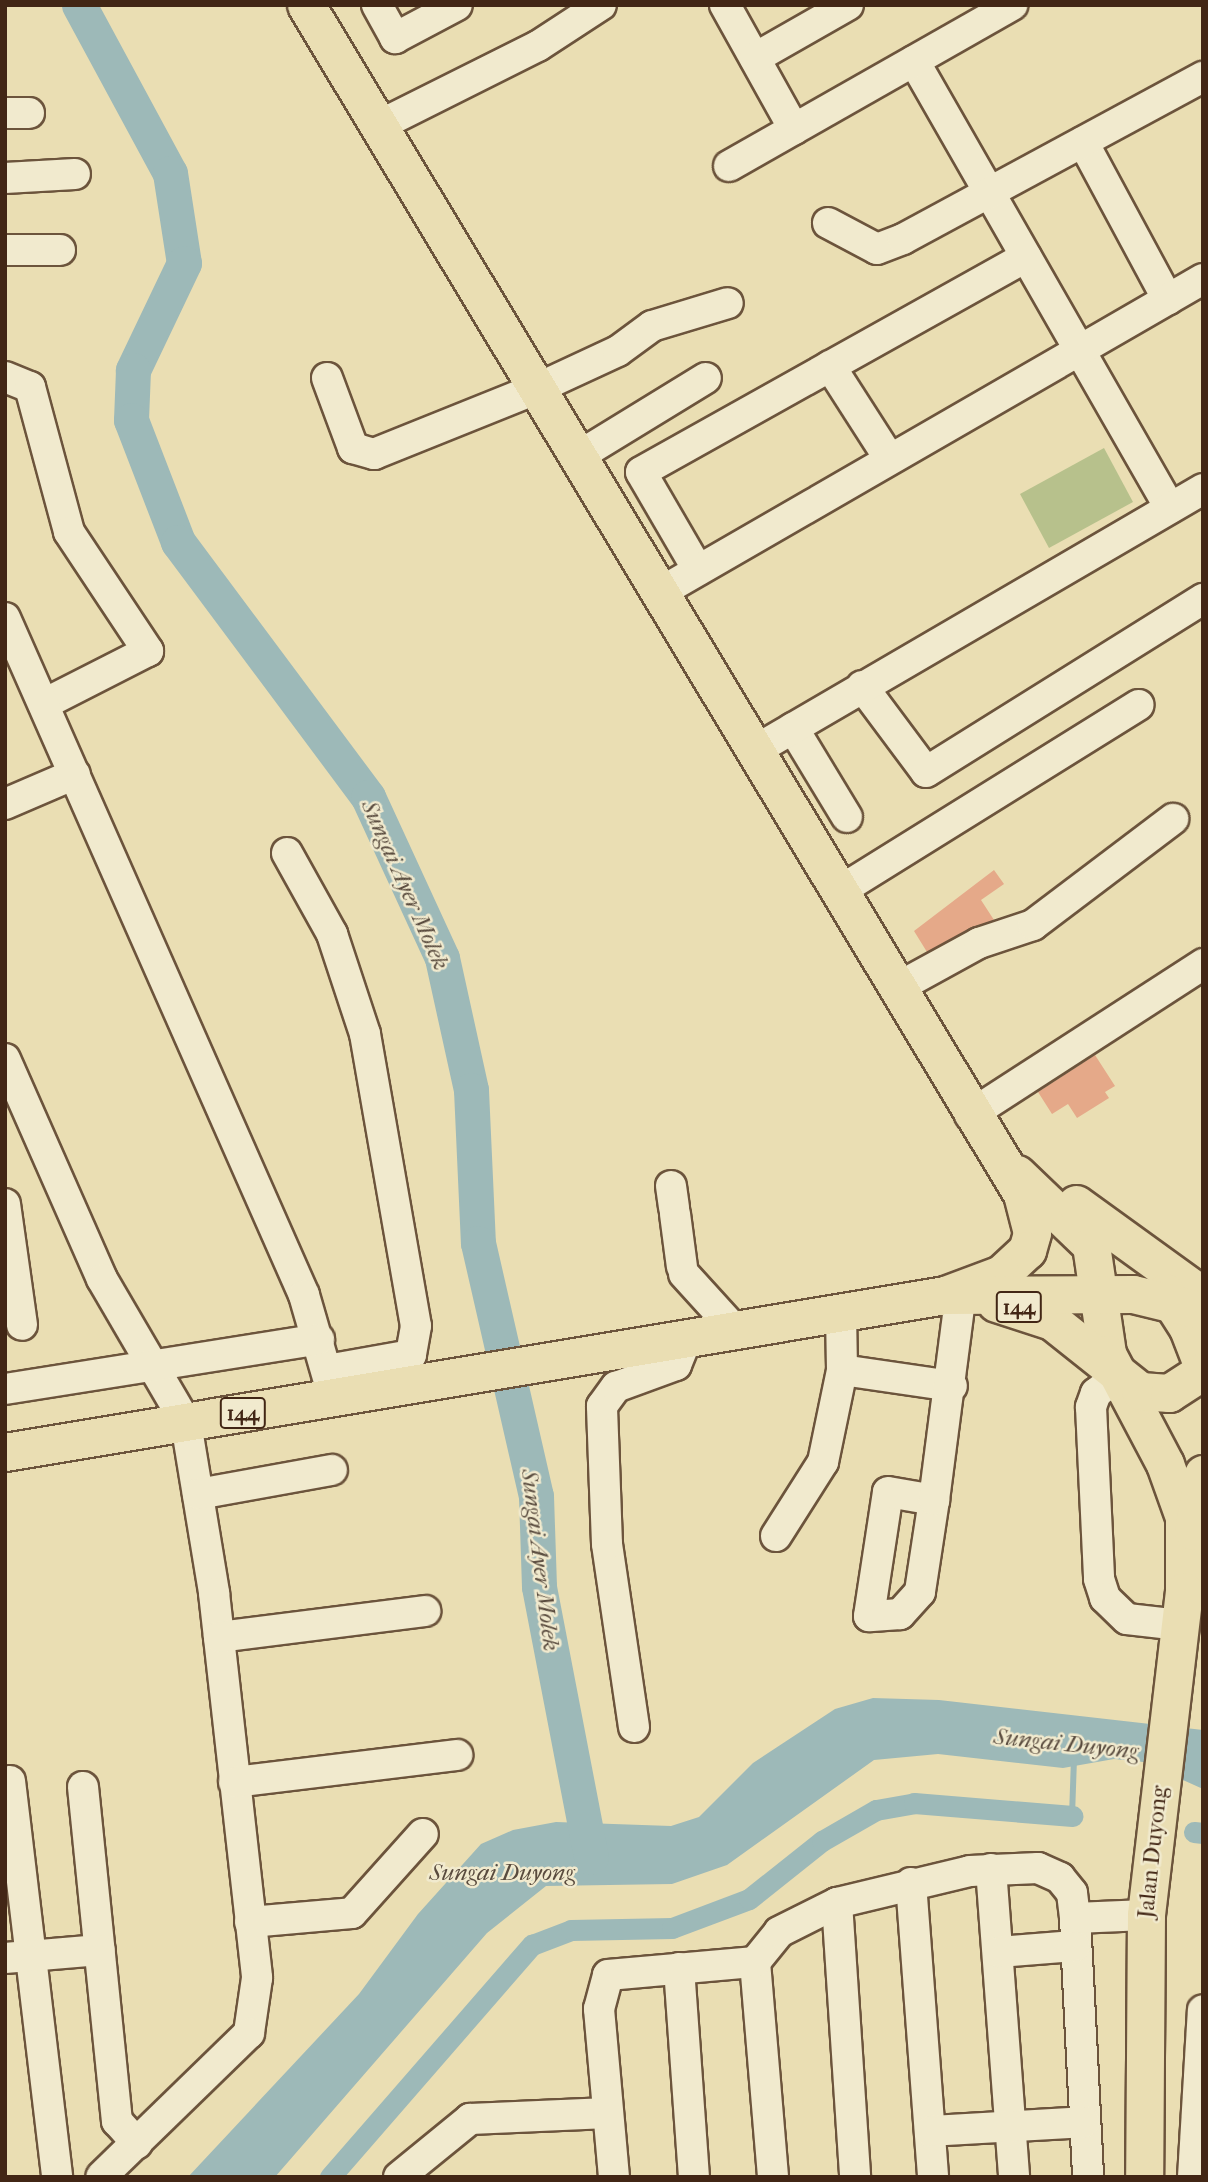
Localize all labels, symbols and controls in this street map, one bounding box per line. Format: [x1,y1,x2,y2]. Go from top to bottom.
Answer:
water label: Sungai Ayer Molek [355,795,455,975]
road number: 144 [995,1290,1044,1324]
road number: 144 [218,1396,268,1430]
water label: Sungai Ayer Molek [515,1467,565,1653]
water label: Sungai Duyong [992,1722,1140,1766]
street label: Jalan Duyong [1132,1784,1174,1920]
water label: Sungai Duyong [429,1859,575,1887]

